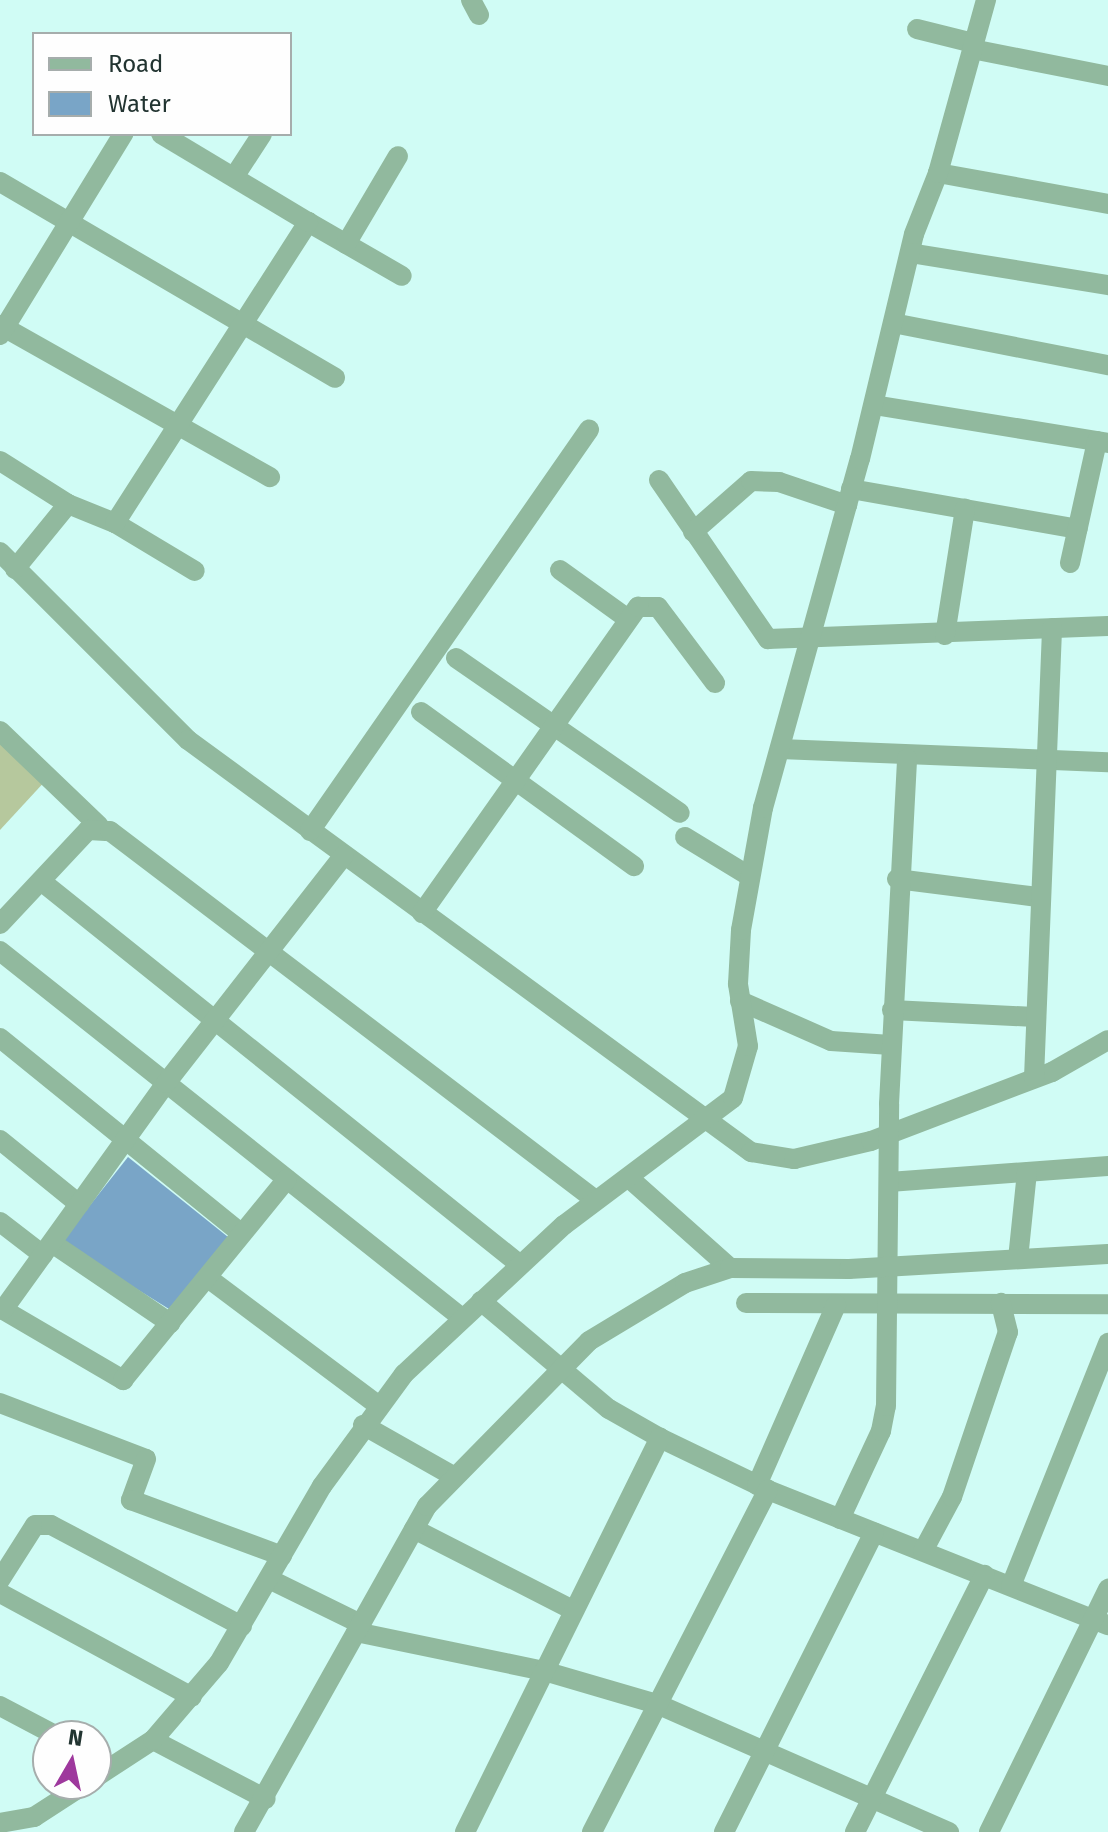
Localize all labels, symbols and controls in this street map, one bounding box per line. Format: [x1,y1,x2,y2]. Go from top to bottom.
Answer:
legend [32,32,292,136]
text: Road [108,50,163,78]
text: Water [108,90,171,118]
north arrow [32,1720,112,1800]
text: N [66,1723,85,1752]

